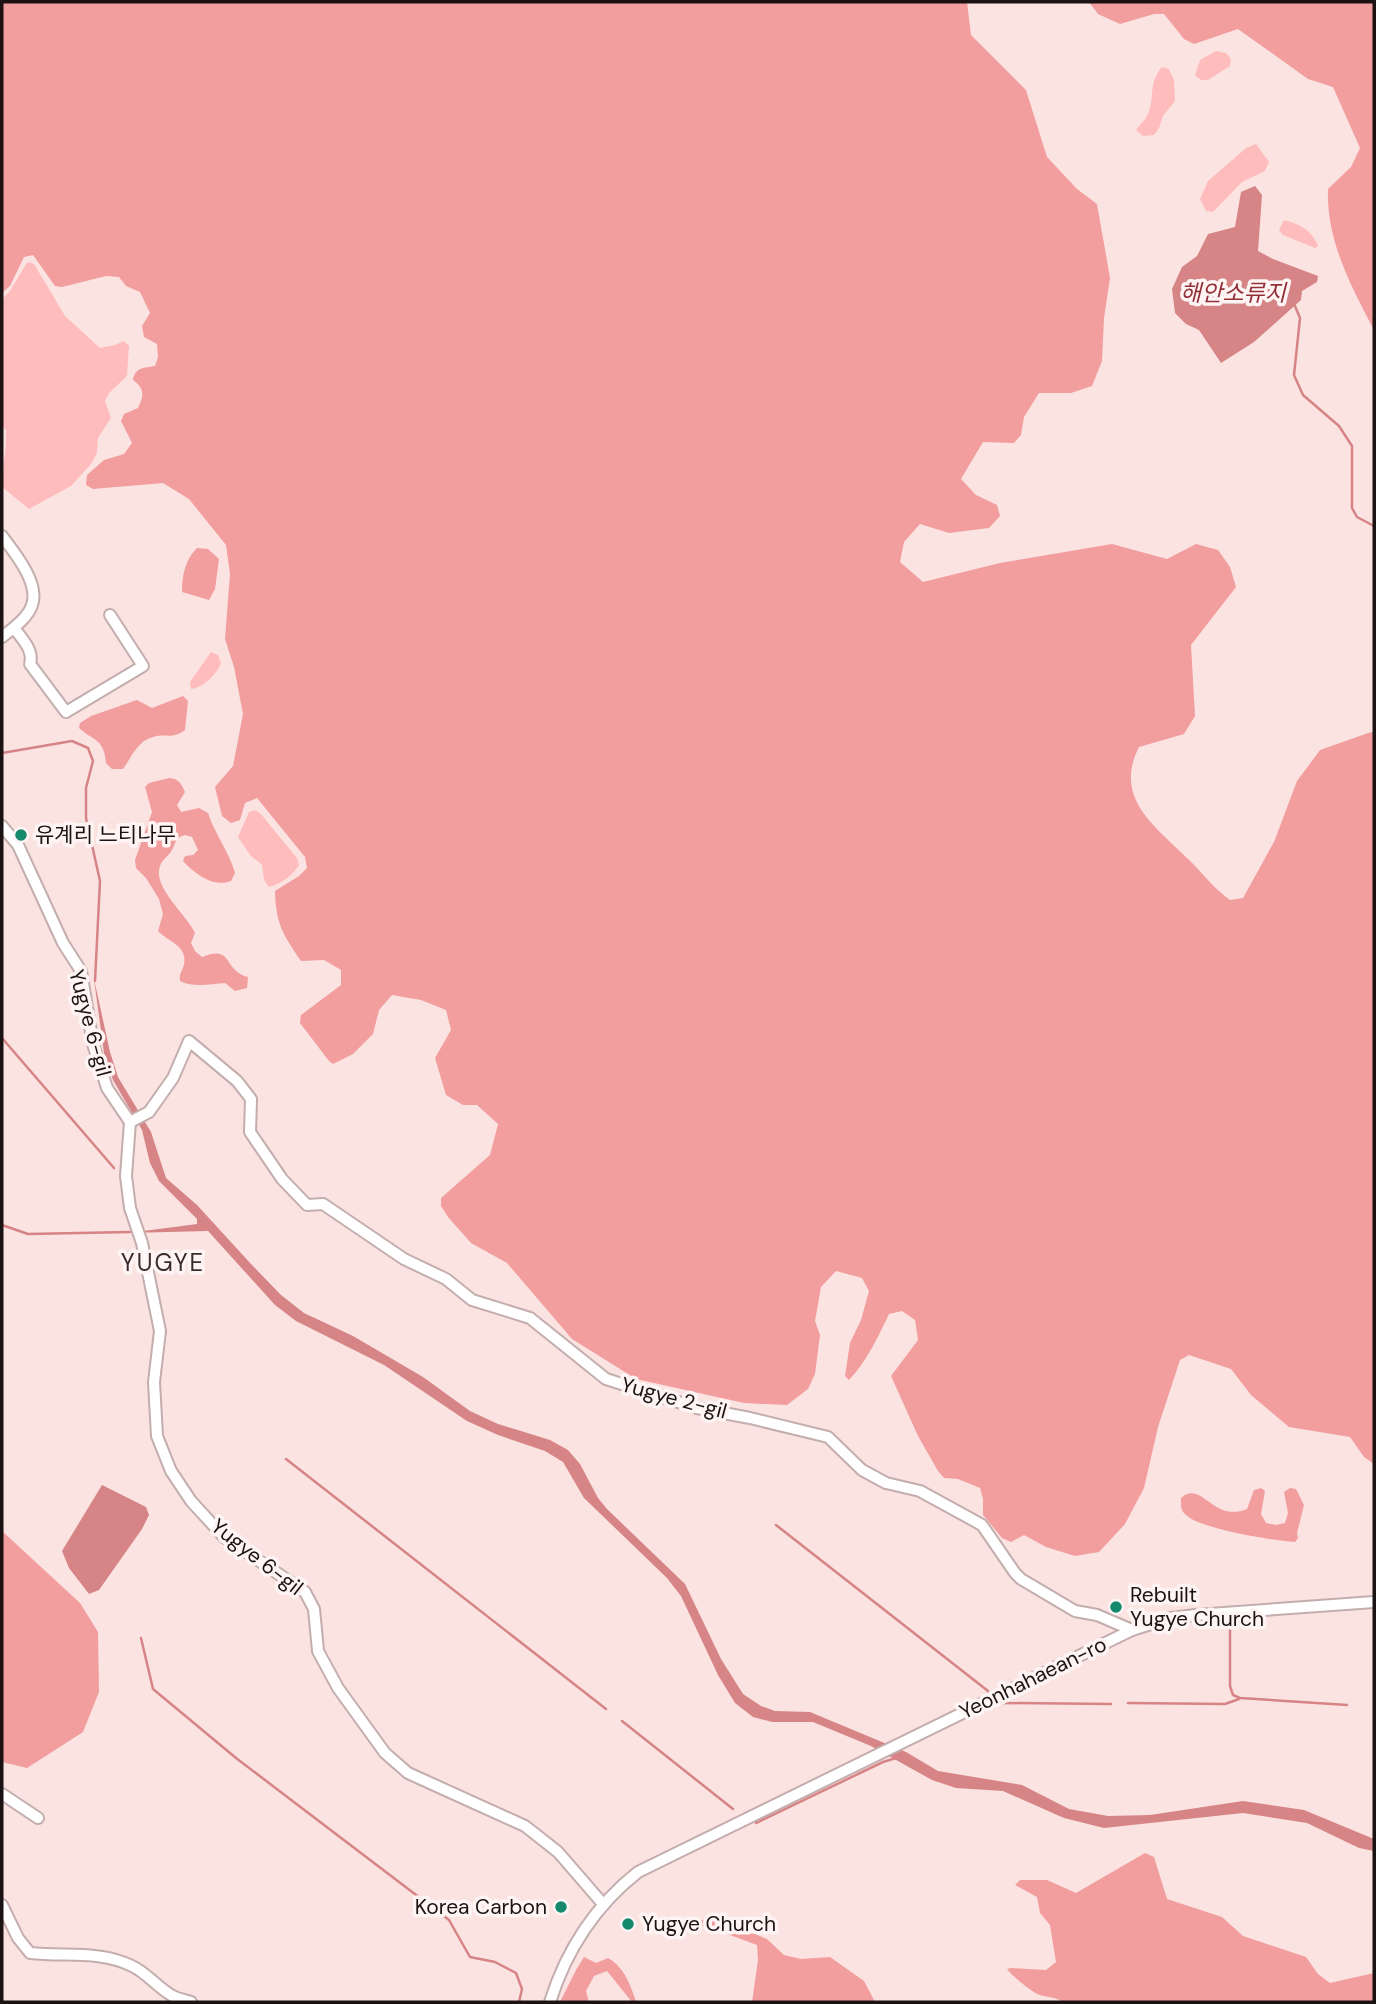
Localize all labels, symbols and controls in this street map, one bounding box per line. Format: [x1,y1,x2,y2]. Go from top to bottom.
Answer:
water label: 해안소류지 [1180,278,1288,308]
place label: 유계리 느티나무 [35,821,176,849]
marker: 유계리 느티나무 [13,827,29,843]
street label: Yugye 6-gil [62,966,118,1080]
district label: YUGYE [121,1247,205,1278]
street label: Yugye 2-gil [618,1370,730,1426]
street label: Yugye 6-gil [205,1512,309,1602]
place label: Rebuilt Yugye Church [1130,1581,1264,1633]
marker: Rebuilt Yugye Church [1108,1599,1124,1615]
street label: Yeonhahaean-ro [955,1630,1111,1726]
place label: Korea Carbon [415,1893,547,1921]
marker: Korea Carbon [553,1899,569,1915]
place label: Yugye Church [642,1910,776,1938]
marker: Yugye Church [620,1916,636,1932]

